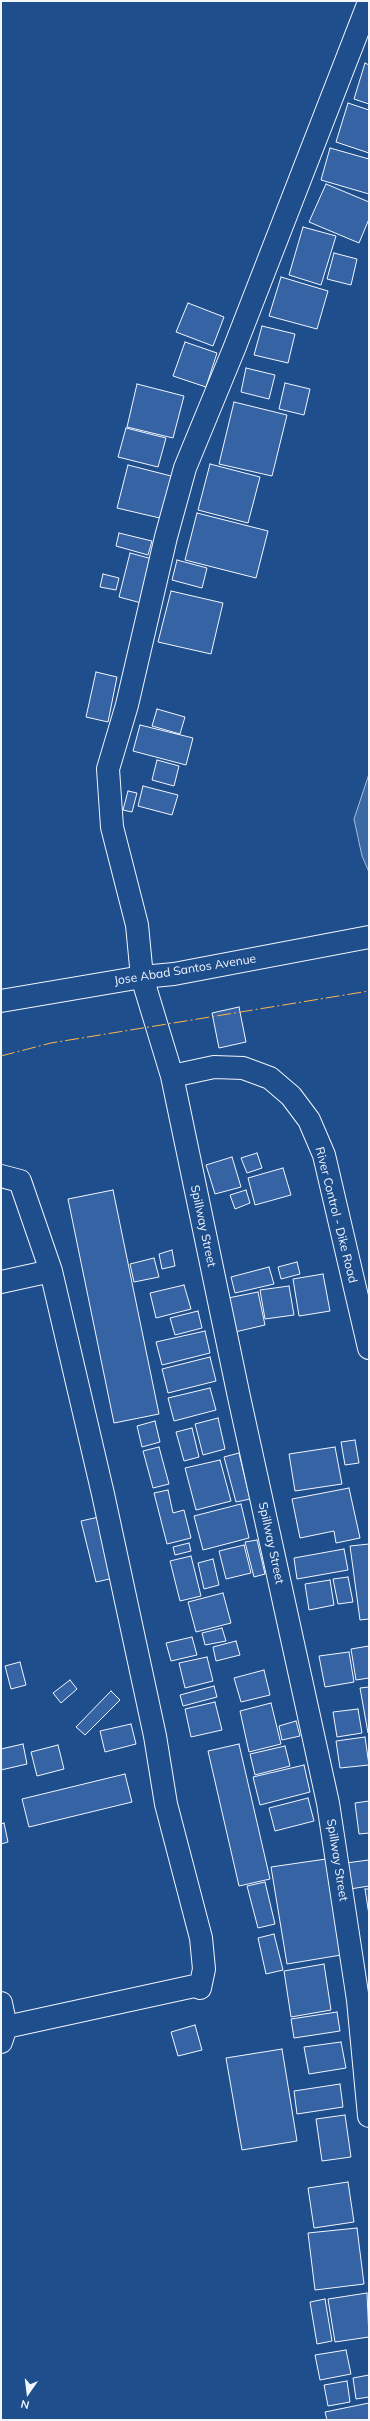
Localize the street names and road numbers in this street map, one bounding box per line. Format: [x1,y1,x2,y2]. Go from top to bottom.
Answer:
street label: Jose Abad Santos Avenue [113,952,257,988]
street label: River Control - Dike Road [312,1146,360,1284]
street label: Spillway Street [187,1184,219,1268]
street label: Spillway Street [255,1501,287,1585]
street label: Spillway Street [323,1818,351,1902]

